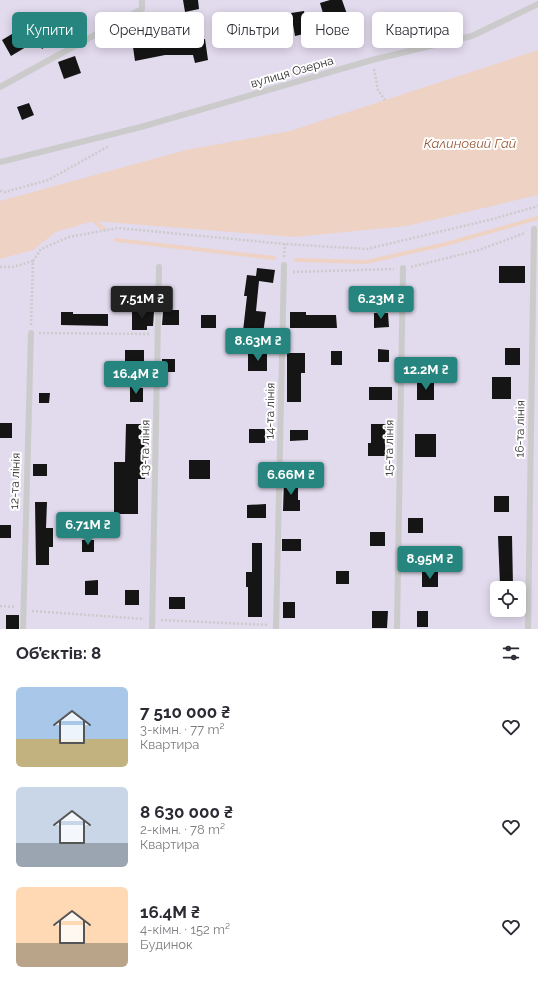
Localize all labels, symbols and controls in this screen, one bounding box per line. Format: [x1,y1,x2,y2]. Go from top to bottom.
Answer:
chip: Купити [12,12,87,48]
chip: Орендувати [95,12,204,48]
chip: Фільтри [212,12,293,48]
chip: Нове [301,12,364,48]
chip: Квартира [372,12,463,48]
street label: вулиця Озерна [249,53,335,91]
water label: Калиновий Гай [424,136,516,151]
pin: 7.51M ₴ [105,286,179,320]
pin: 6.23M ₴ [344,286,418,320]
text: 7.51M ₴ [120,291,164,306]
text: 6.23M ₴ [358,291,404,306]
pin: 8.63M ₴ [221,328,295,362]
text: 8.63M ₴ [234,333,282,348]
pin: 12.2M ₴ [389,357,463,391]
pin: 16.4M ₴ [99,361,173,395]
text: 12.2M ₴ [403,362,449,377]
text: 16.4M ₴ [113,366,159,381]
street label: 14-та лінія [263,382,277,440]
street label: 16-та лінія [512,400,528,458]
street label: 15-та лінія [382,419,396,477]
street label: 13-та лінія [138,420,152,476]
street label: 12-та лінія [7,452,23,510]
pin: 6.66M ₴ [254,462,328,496]
text: 6.66M ₴ [267,467,315,482]
pin: 6.71M ₴ [51,512,125,546]
text: 6.71M ₴ [65,517,111,532]
pin: 8.95M ₴ [393,546,467,580]
text: 8.95M ₴ [407,551,453,566]
map controls [490,581,526,617]
button: locate [490,581,526,617]
icon: filters [500,642,522,664]
text: Об’єктів: 8 [16,643,101,663]
text: 7 510 000 ₴ [140,702,230,722]
icon: home [48,703,96,751]
icon: heart [500,716,522,738]
text: 3-кімн. · 77 m² [140,722,224,737]
text: Квартира [140,737,199,752]
text: 8 630 000 ₴ [140,802,233,822]
icon: home [48,803,96,851]
icon: heart [500,816,522,838]
text: 2-кімн. · 78 m² [140,822,225,837]
text: Квартира [140,837,199,852]
text: 16.4M ₴ [140,902,200,922]
icon: home [48,903,96,951]
icon: heart [500,916,522,938]
text: 4-кімн. · 152 m² [140,922,230,937]
text: Будинок [140,937,193,952]

